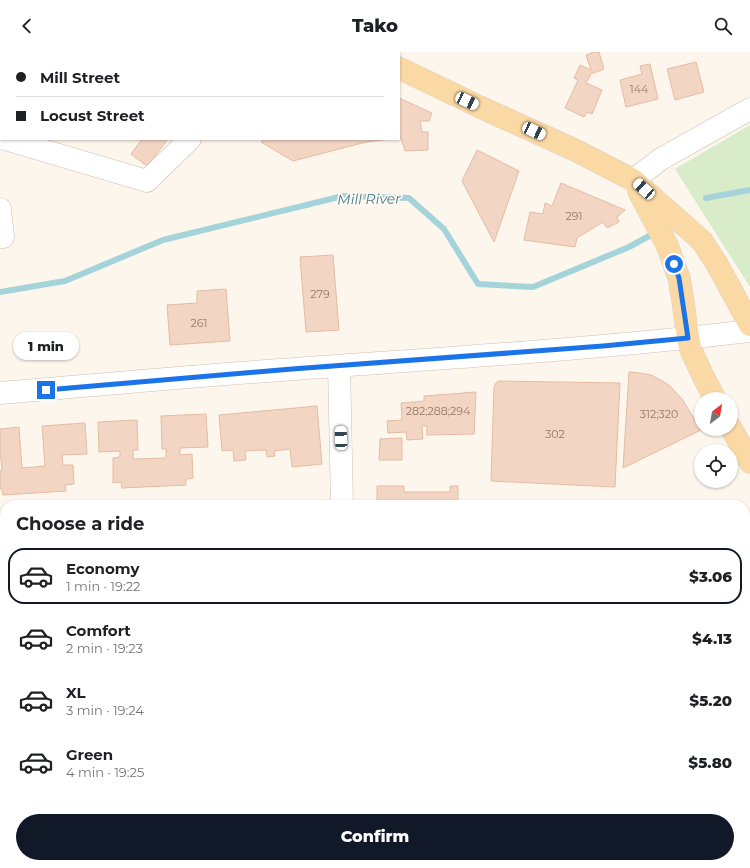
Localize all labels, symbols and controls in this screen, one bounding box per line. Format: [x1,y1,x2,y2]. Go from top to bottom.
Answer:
icon: back [16,15,38,37]
text: Tako [352,15,398,37]
icon: search [712,15,734,37]
text: Mill Street [40,68,120,87]
house number: 144 [630,82,649,96]
car [454,90,480,112]
text: Locust Street [40,106,145,125]
car [521,120,547,142]
car [631,177,657,201]
water label: Mill River [337,189,401,209]
house number: 291 [566,209,582,223]
route start [665,255,683,273]
house number: 279 [310,287,330,301]
house number: 261 [191,316,207,330]
callout: 1 min [13,332,79,360]
text: 1 min [28,338,64,354]
route end [37,381,55,399]
north arrow [694,392,738,436]
map controls [694,392,738,488]
house number: 282;288;294 [406,404,471,418]
house number: 312;320 [640,407,678,421]
car [335,426,347,450]
house number: 302 [545,427,565,441]
button: locate [694,444,738,488]
text: Choose a ride [16,513,144,535]
icon: car [18,558,54,594]
text: Economy [66,559,139,578]
text: $3.06 [689,567,732,586]
text: 1 min · 19:22 [66,578,140,594]
icon: car [18,620,54,656]
text: Comfort [66,621,131,640]
text: $4.13 [692,629,732,648]
text: 2 min · 19:23 [66,640,143,656]
icon: car [18,682,54,718]
text: XL [66,683,85,702]
text: $5.20 [690,691,732,710]
text: 3 min · 19:24 [66,702,144,718]
icon: car [18,744,54,780]
text: Green [66,745,113,764]
text: $5.80 [688,753,732,772]
text: 4 min · 19:25 [66,764,144,780]
button: Confirm [16,814,734,860]

